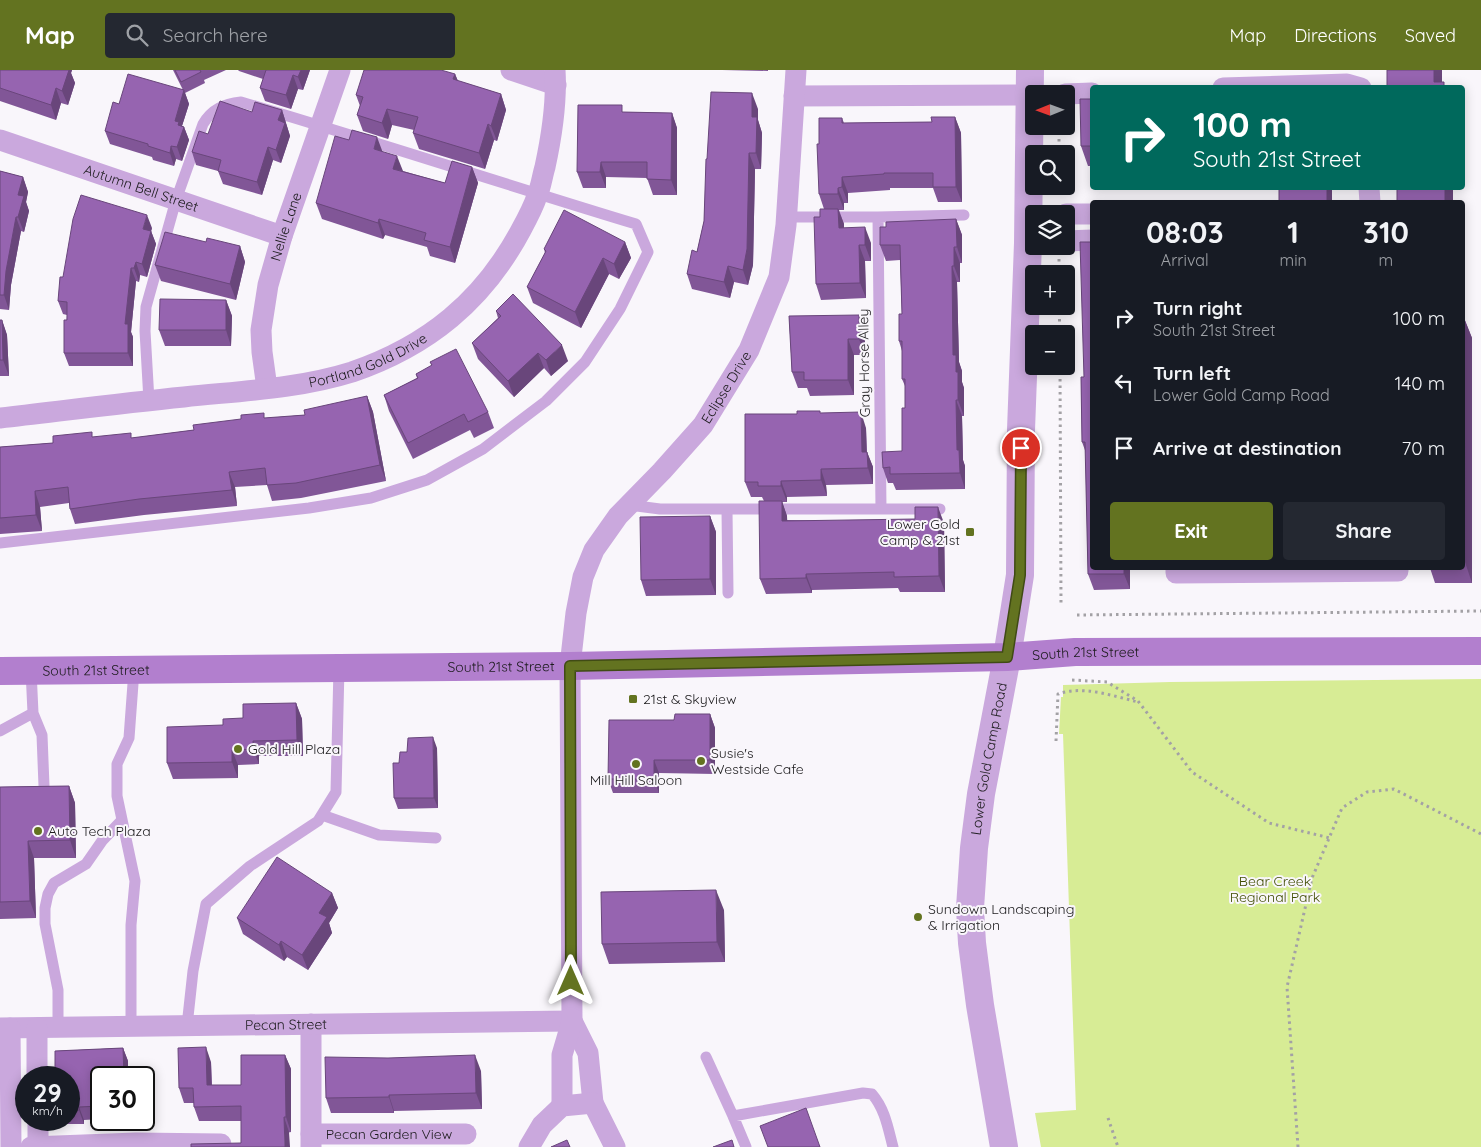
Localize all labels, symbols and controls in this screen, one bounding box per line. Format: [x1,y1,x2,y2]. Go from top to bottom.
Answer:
search box [105,13,455,58]
text: Map [25,20,75,50]
icon: search [123,21,151,49]
text: Search here [163,23,268,47]
text: Map [1229,24,1266,47]
text: Directions [1294,24,1377,47]
text: Saved [1405,24,1456,47]
north arrow [1025,85,1075,135]
map controls [1025,85,1075,375]
text: 100 m [1193,102,1292,146]
icon: right [1110,105,1175,170]
button: search [1025,145,1075,195]
text: South 21st Street [1193,145,1361,173]
street label: Autumn Bell Street [81,160,201,216]
street label: Nellie Lane [266,190,306,263]
button: layers [1025,205,1075,255]
text: 08:03 [1146,213,1224,251]
text: 1 [1287,213,1299,251]
text: 310 [1363,213,1409,251]
text: Arrival [1161,250,1209,270]
text: min [1280,250,1307,270]
text: m [1379,250,1393,270]
button: + [1025,265,1075,315]
text: Turn right [1153,296,1242,320]
icon: right [1110,304,1138,332]
text: 100 m [1393,306,1445,330]
street label: Gray Horse Alley [854,309,874,417]
text: South 21st Street [1153,320,1275,340]
button: − [1025,325,1075,375]
street label: Portland Gold Drive [307,329,430,391]
street label: Eclipse Drive [697,348,755,427]
text: Turn left [1153,361,1231,385]
icon: left [1110,369,1138,397]
text: 140 m [1394,371,1445,395]
text: Lower Gold Camp Road [1153,385,1330,405]
pin [1000,427,1042,469]
icon: arrive [1007,434,1035,462]
icon: arrive [1110,434,1138,462]
text: Arrive at destination [1153,436,1342,460]
text: 70 m [1401,436,1445,460]
button: Exit [1110,502,1273,560]
button: Share [1283,502,1445,560]
place label: Lower Gold Camp & 21st [880,515,960,549]
marker: Lower Gold Camp & 21st [964,526,976,538]
street label: South 21st Street [1032,643,1140,664]
street label: South 21st Street [447,657,555,676]
street label: South 21st Street [42,661,150,680]
street label: Lower Gold Camp Road [967,681,1011,836]
place label: 21st & Skyview [643,690,737,708]
marker: 21st & Skyview [627,693,639,705]
place label: Gold Hill Plaza [248,740,340,758]
marker: Gold Hill Plaza [232,743,244,755]
place label: Susie's Westside Cafe [711,744,804,778]
marker: Susie's Westside Cafe [695,755,707,767]
marker: Mill Hill Saloon [630,758,642,770]
place label: Mill Hill Saloon [590,771,682,789]
place label: Auto Tech Plaza [48,822,151,840]
marker: Auto Tech Plaza [32,825,44,837]
park label: Bear Creek Regional Park [1230,872,1320,906]
place label: Sundown Landscaping & Irrigation [928,900,1074,934]
marker: Sundown Landscaping & Irrigation [912,911,924,923]
position arrow [544,954,596,1006]
street label: Pecan Street [245,1015,327,1034]
speed limit sign: 30 [90,1066,155,1131]
text: 29 [33,1077,62,1108]
text: km/h [32,1103,63,1118]
street label: Pecan Garden View [326,1125,453,1143]

